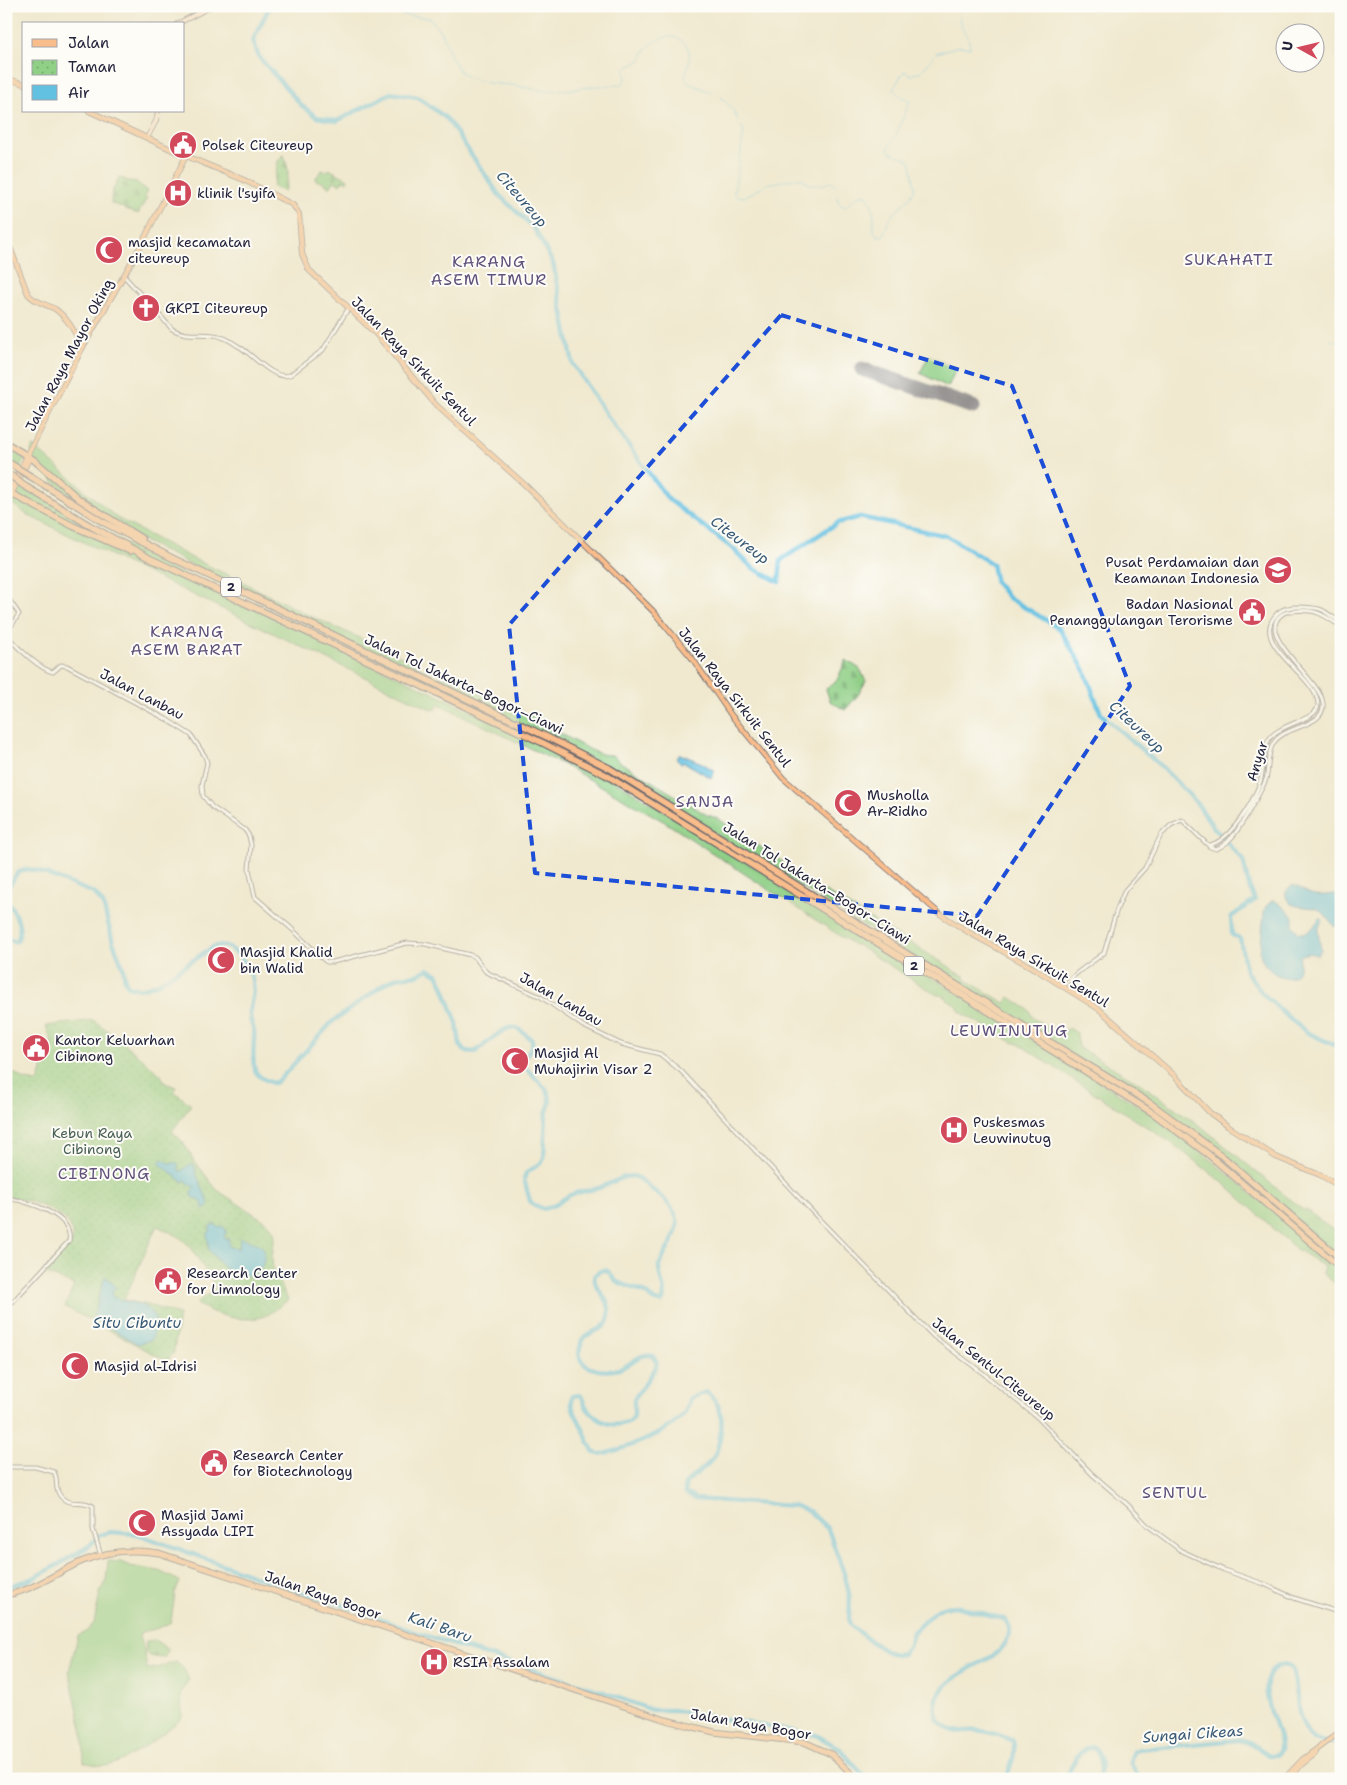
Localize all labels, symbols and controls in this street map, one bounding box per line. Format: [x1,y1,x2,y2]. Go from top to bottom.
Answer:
legend [22,22,185,112]
north arrow [1274,22,1324,72]
text: Jalan [68,33,109,53]
text: U [1278,40,1297,52]
text: Taman [68,57,116,77]
text: Air [68,83,90,103]
public building icon: Polsek Citeureup [168,130,198,160]
place label: Polsek Citeureup [202,136,313,154]
water label: Citeureup [492,166,552,232]
hospital icon: klinik l'syifa [163,178,193,208]
place label: klinik l'syifa [197,184,276,202]
place label: masjid kecamatan citeureup [128,233,251,267]
mosque icon: masjid kecamatan citeureup [94,235,124,265]
district label: SUKAHATI [1184,249,1274,270]
district label: KARANG ASEM TIMUR [431,251,547,290]
street label: Jalan Raya Mayor Oking [21,276,117,434]
church icon: GKPI Citeureup [131,293,161,323]
street label: Jalan Raya Sirkuit Sentul [348,293,481,430]
place label: GKPI Citeureup [165,299,268,317]
water label: Citeureup [706,511,774,569]
place label: Pusat Perdamaian dan Keamanan Indonesia [1106,553,1259,587]
school or university icon: Pusat Perdamaian dan Keamanan Indonesia [1263,555,1293,585]
road number: 2 [221,578,241,596]
place label: Badan Nasional Penanggulangan Terorisme [1050,595,1234,629]
public building icon: Badan Nasional Penanggulangan Terorisme [1237,597,1267,627]
district label: KARANG ASEM BARAT [131,621,243,660]
street label: Jalan Raya Sirkuit Sentul [675,624,796,771]
street label: Jalan Tol Jakarta–Bogor–Ciawi [362,630,566,738]
street label: Jalan Lanbau [97,664,187,724]
water label: Citeureup [1105,696,1169,758]
street label: Anyar [1242,738,1272,784]
place label: Musholla Ar-Ridho [867,786,929,820]
mosque icon: Musholla Ar-Ridho [833,788,863,818]
district label: SANJA [676,791,734,812]
street label: Jalan Tol Jakarta–Bogor–Ciawi [720,818,914,948]
street label: Jalan Raya Sirkuit Sentul [955,907,1113,1012]
place label: Masjid Khalid bin Walid [240,943,333,977]
mosque icon: Masjid Khalid bin Walid [206,945,236,975]
road number: 2 [904,956,924,976]
street label: Jalan Lanbau [516,968,606,1030]
district label: LEUWINUTUG [950,1020,1068,1041]
place label: Kantor Keluarhan Cibinong [55,1031,175,1065]
public building icon: Kantor Keluarhan Cibinong [21,1033,51,1063]
place label: Masjid Al Muhajirin Visar 2 [534,1044,653,1078]
mosque icon: Masjid Al Muhajirin Visar 2 [500,1046,530,1076]
place label: Puskesmas Leuwinutug [973,1113,1051,1147]
hospital icon: Puskesmas Leuwinutug [939,1115,969,1145]
park label: Kebun Raya Cibinong [52,1124,133,1158]
district label: CIBINONG [58,1163,150,1184]
place label: Research Center for Limnology [187,1264,298,1298]
public building icon: Research Center for Limnology [153,1266,183,1296]
water label: Situ Cibuntu [93,1313,181,1333]
street label: Jalan Sentul-Citeureup [929,1314,1060,1425]
mosque icon: Masjid al-Idrisi [60,1351,90,1381]
place label: Masjid al-Idrisi [94,1357,197,1375]
place label: Research Center for Biotechnology [233,1446,353,1480]
public building icon: Research Center for Biotechnology [199,1448,229,1478]
district label: SENTUL [1142,1482,1208,1503]
place label: Masjid Jami Assyada LIPI [161,1506,254,1540]
mosque icon: Masjid Jami Assyada LIPI [127,1508,157,1538]
street label: Jalan Raya Bogor [262,1567,384,1624]
water label: Kali Baru [405,1607,475,1647]
hospital icon: RSIA Assalam [419,1647,449,1677]
place label: RSIA Assalam [453,1653,550,1671]
street label: Jalan Raya Bogor [689,1705,813,1744]
water label: Sungai Cikeas [1142,1721,1244,1747]

